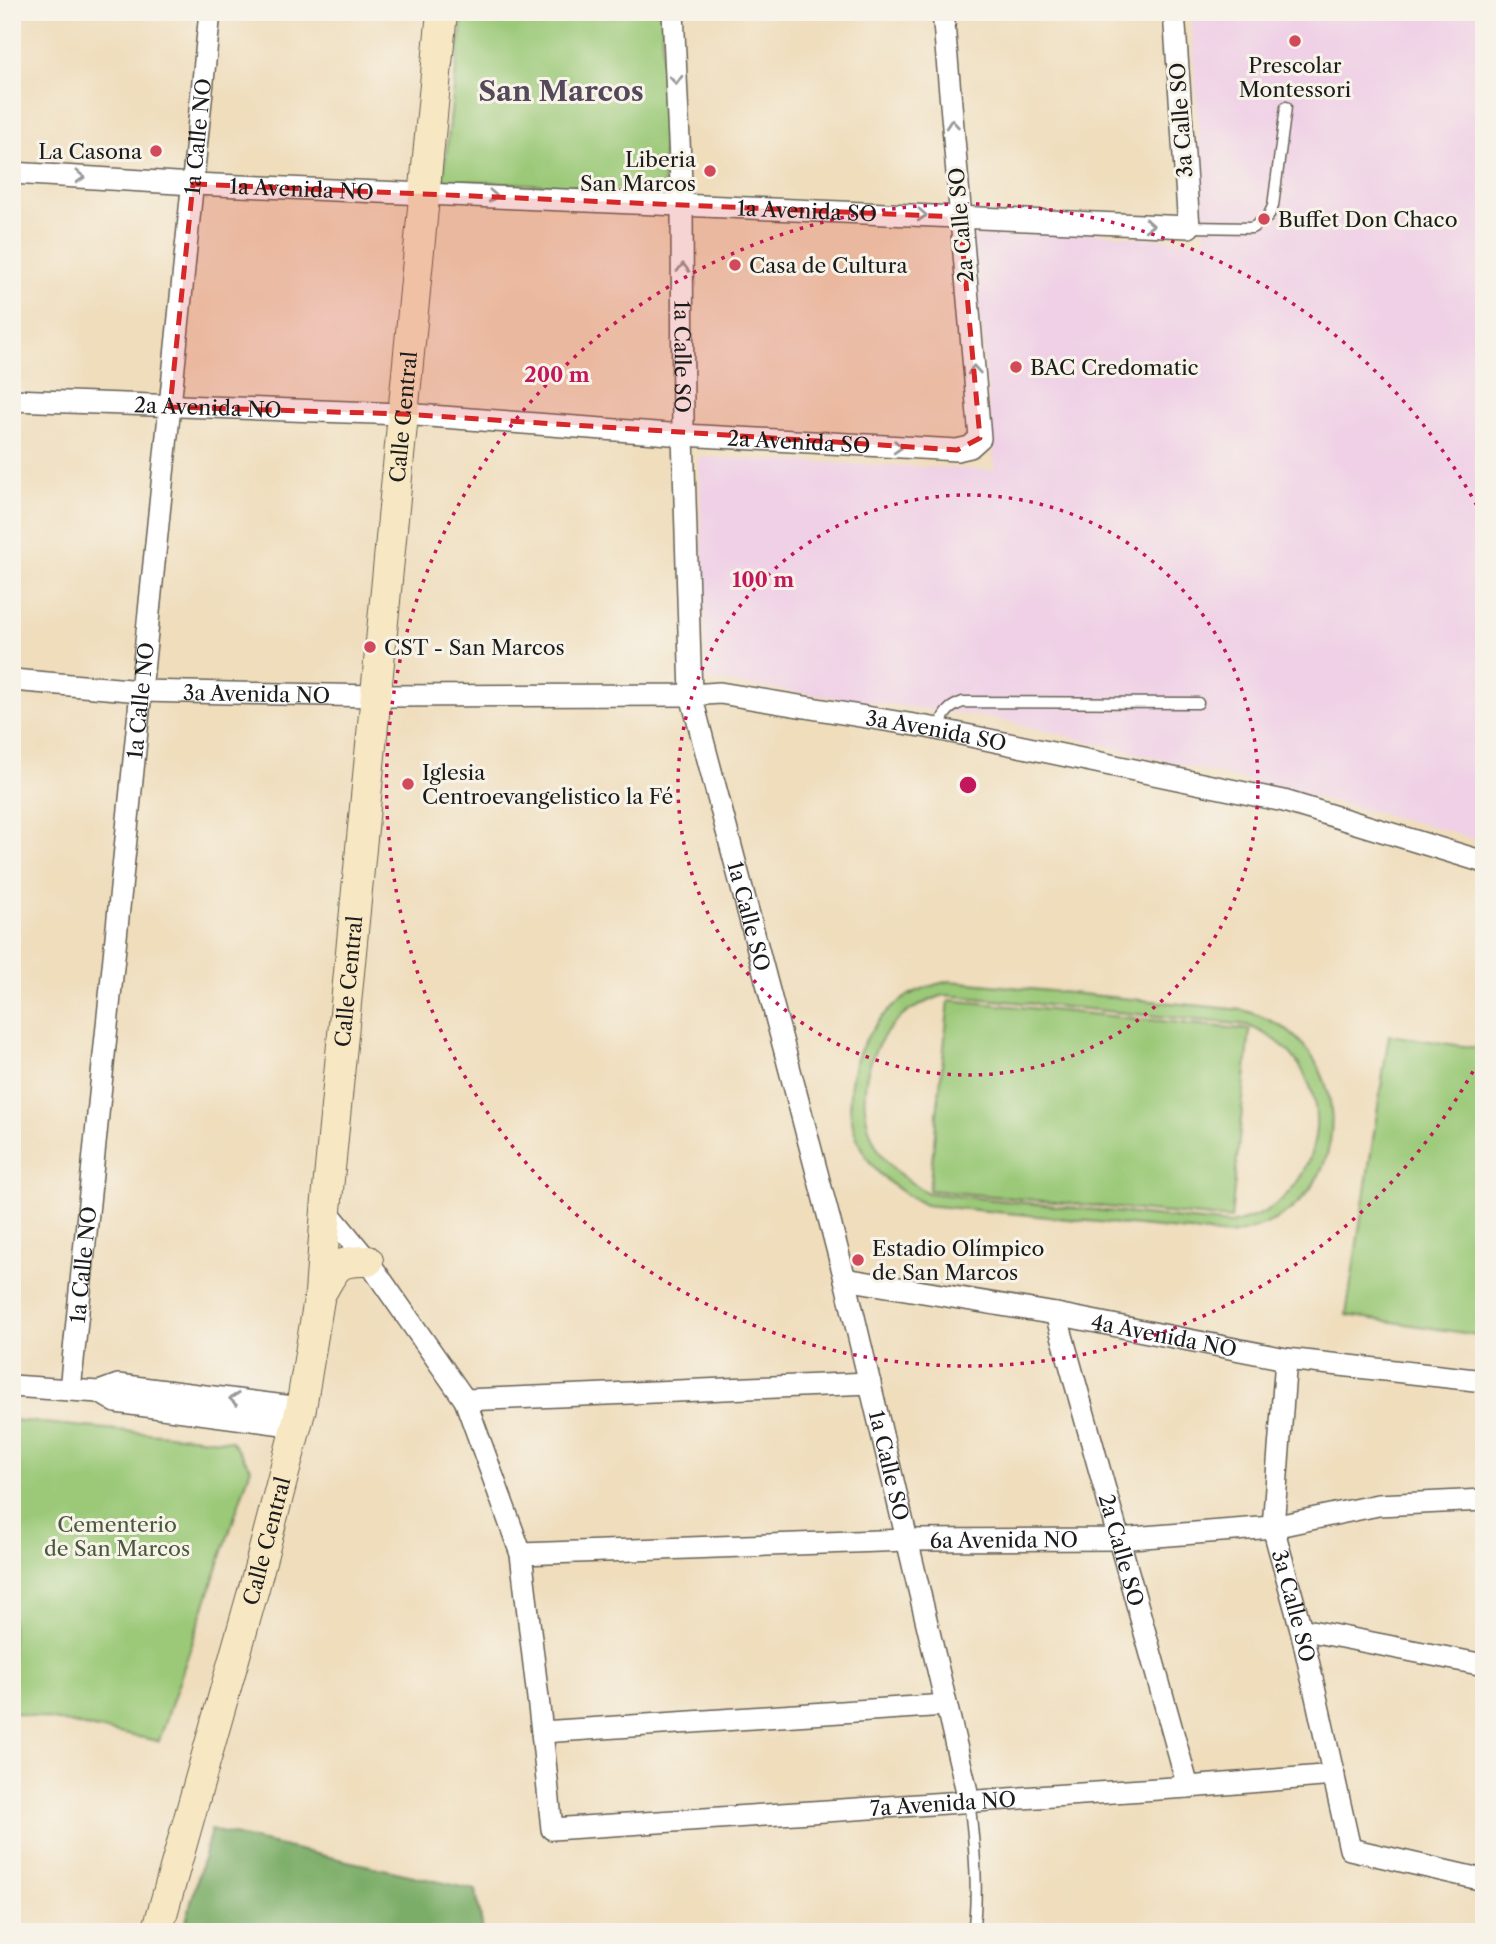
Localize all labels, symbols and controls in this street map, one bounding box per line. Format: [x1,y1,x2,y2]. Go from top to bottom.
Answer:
marker: Prescolar Montessori [1287,33,1303,49]
place label: Prescolar Montessori [1239,53,1351,102]
street label: 3a Calle SO [1165,62,1197,178]
district label: San Marcos [478,74,644,108]
one-way arrow [668,75,683,86]
street label: 1a Calle NO [179,77,216,196]
one-way arrow [945,119,960,130]
place label: La Casona [38,139,143,164]
marker: La Casona [148,143,164,159]
place label: Liberia San Marcos [580,147,697,196]
marker: Liberia San Marcos [702,163,718,179]
street label: 2a Calle SO [944,166,978,284]
one-way arrow [75,170,86,185]
street label: 1a Avenida NO [229,173,374,204]
one-way arrow [488,188,499,203]
street label: 1a Avenida SO [737,195,878,226]
place label: Buffet Don Chaco [1278,207,1458,232]
one-way arrow [917,208,928,223]
marker: Buffet Don Chaco [1256,211,1272,227]
one-way arrow [1144,218,1155,233]
place label: Casa de Cultura [749,253,908,278]
marker: Casa de Cultura [727,257,743,273]
one-way arrow [675,263,691,273]
street label: 1a Calle SO [670,300,695,413]
street label: Calle Central [384,350,422,484]
place label: BAC Credomatic [1030,355,1199,380]
marker: BAC Credomatic [1008,359,1024,375]
text: 200 m [524,362,590,387]
one-way arrow [967,365,982,376]
street label: 2a Avenida NO [134,392,282,422]
street label: 2a Avenida SO [727,425,871,458]
one-way arrow [893,439,904,454]
text: 100 m [732,567,794,592]
place label: CST - San Marcos [384,635,565,660]
marker: CST - San Marcos [362,639,378,655]
street label: 1a Calle NO [122,641,158,760]
street label: 3a Avenida NO [183,679,330,708]
street label: 3a Avenida SO [864,705,1009,756]
place label: Iglesia Centroevangelistico la Fé [422,760,673,809]
centre of rings [956,773,980,797]
marker: Iglesia Centroevangelistico la Fé [400,776,416,792]
street label: 1a Calle SO [723,859,776,974]
street label: Calle Central [329,914,367,1048]
street label: 1a Calle NO [64,1205,101,1324]
place label: Estadio Olímpico de San Marcos [872,1236,1044,1285]
marker: Estadio Olímpico de San Marcos [850,1252,866,1268]
street label: 4a Avenida NO [1089,1309,1239,1362]
one-way arrow [228,1392,240,1407]
street label: 1a Calle SO [864,1408,915,1523]
street label: Calle Central [237,1474,295,1608]
street label: 2a Calle SO [1094,1491,1149,1609]
park label: Cementerio de San Marcos [44,1512,190,1561]
street label: 6a Avenida NO [930,1527,1078,1552]
street label: 3a Calle SO [1267,1547,1320,1664]
street label: 7a Avenida NO [869,1786,1017,1820]

